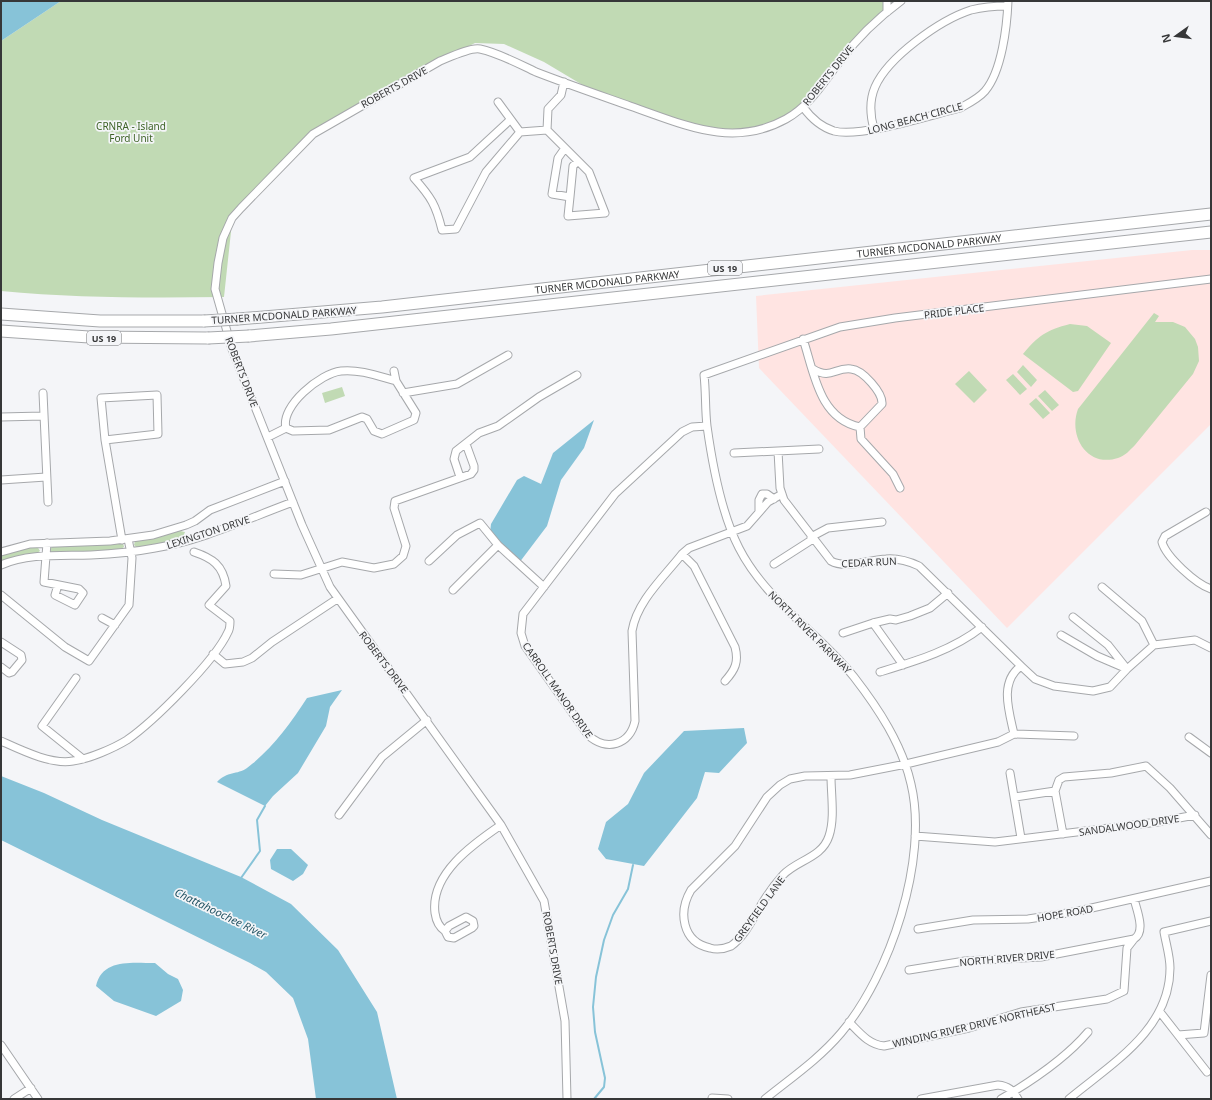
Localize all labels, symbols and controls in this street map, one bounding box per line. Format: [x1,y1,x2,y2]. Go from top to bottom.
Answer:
north arrow [1156,16,1196,56]
text: N [1157,32,1174,45]
street label: ROBERTS DRIVE [799,42,857,108]
street label: ROBERTS DRIVE [358,63,430,111]
street label: LONG BEACH CIRCLE [866,99,964,137]
park label: CRNRA - Island Ford Unit [96,119,166,145]
street label: TURNER MCDONALD PARKWAY [856,231,1003,261]
road number: US 19 [708,261,742,275]
street label: TURNER MCDONALD PARKWAY [534,267,681,297]
street label: PRIDE PLACE [923,300,985,322]
street label: TURNER MCDONALD PARKWAY [211,303,357,327]
road number: US 19 [87,331,121,345]
street label: ROBERTS DRIVE [222,335,262,409]
street label: LEXINGTON DRIVE [165,512,251,552]
street label: CEDAR RUN [841,554,897,570]
street label: NORTH RIVER PARKWAY [765,587,855,677]
street label: ROBERTS DRIVE [356,628,412,696]
street label: CARROLL MANOR DRIVE [520,639,596,741]
street label: SANDALWOOD DRIVE [1078,811,1180,839]
street label: GREYFIELD LANE [730,873,788,945]
water label: Chattahoochee River [172,884,270,942]
street label: HOPE ROAD [1036,901,1094,925]
street label: ROBERTS DRIVE [540,910,566,986]
street label: NORTH RIVER DRIVE [959,947,1055,969]
street label: WINDING RIVER DRIVE NORTHEAST [891,999,1057,1051]

